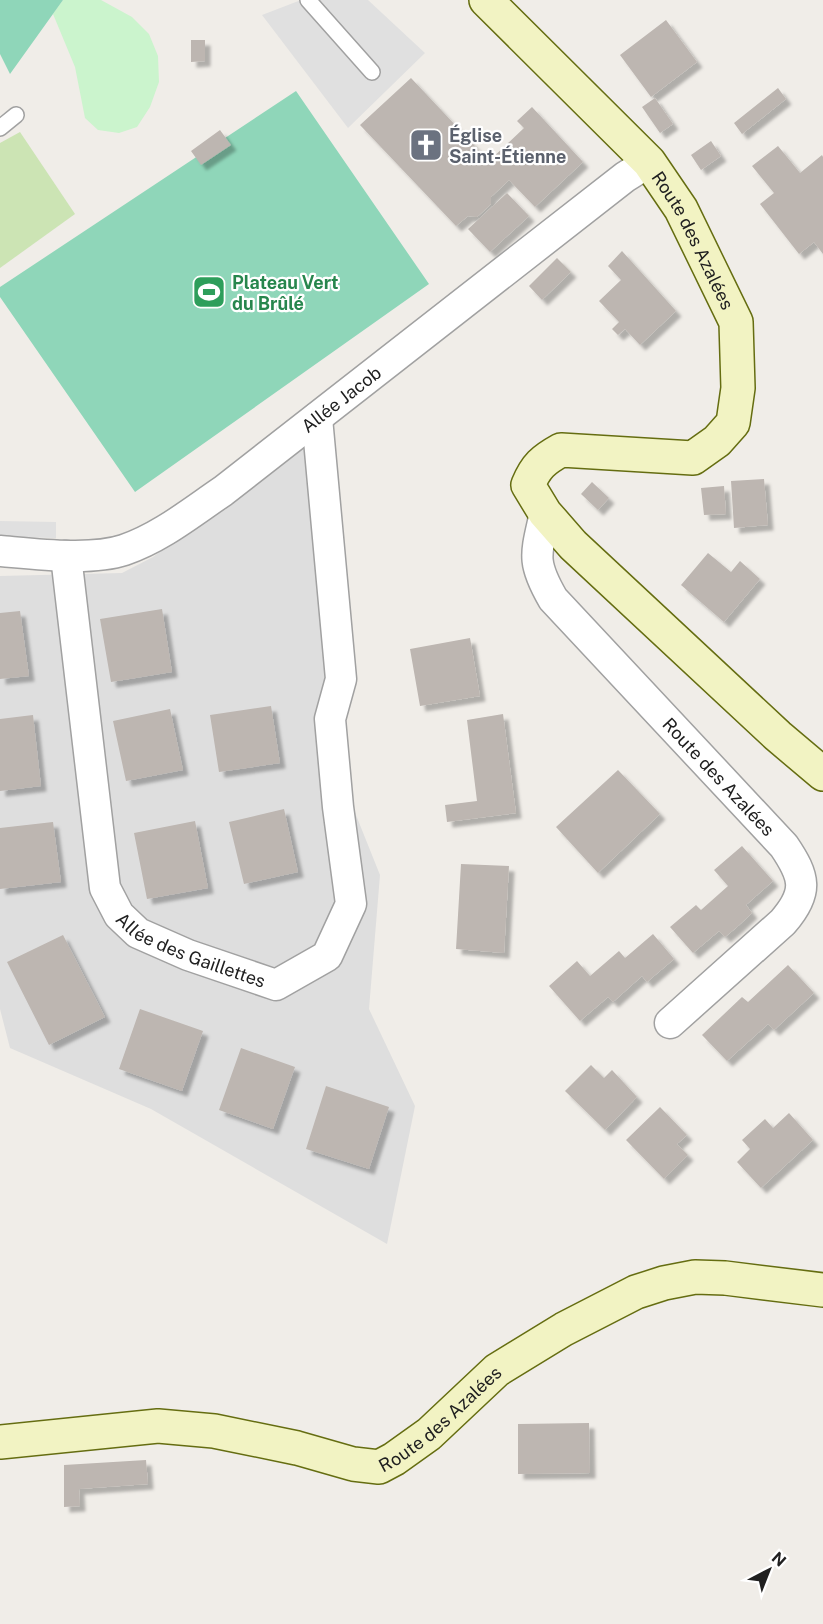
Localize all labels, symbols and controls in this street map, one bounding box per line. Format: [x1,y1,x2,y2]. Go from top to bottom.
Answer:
place label: Église Saint-Étienne [449,124,566,167]
church icon: Église Saint-Étienne [408,127,444,163]
street label: Route des Azalées [648,167,739,313]
place label: Plateau Vert du Brûlé [232,272,339,314]
sports icon: Plateau Vert du Brûlé [191,274,227,310]
street label: Allée Jacob [297,361,385,436]
street label: Route des Azalées [659,713,779,840]
street label: Allée des Gaillettes [112,908,268,991]
street label: Route des Azalées [375,1361,505,1476]
north arrow [739,1540,799,1600]
text: N [768,1548,790,1570]

